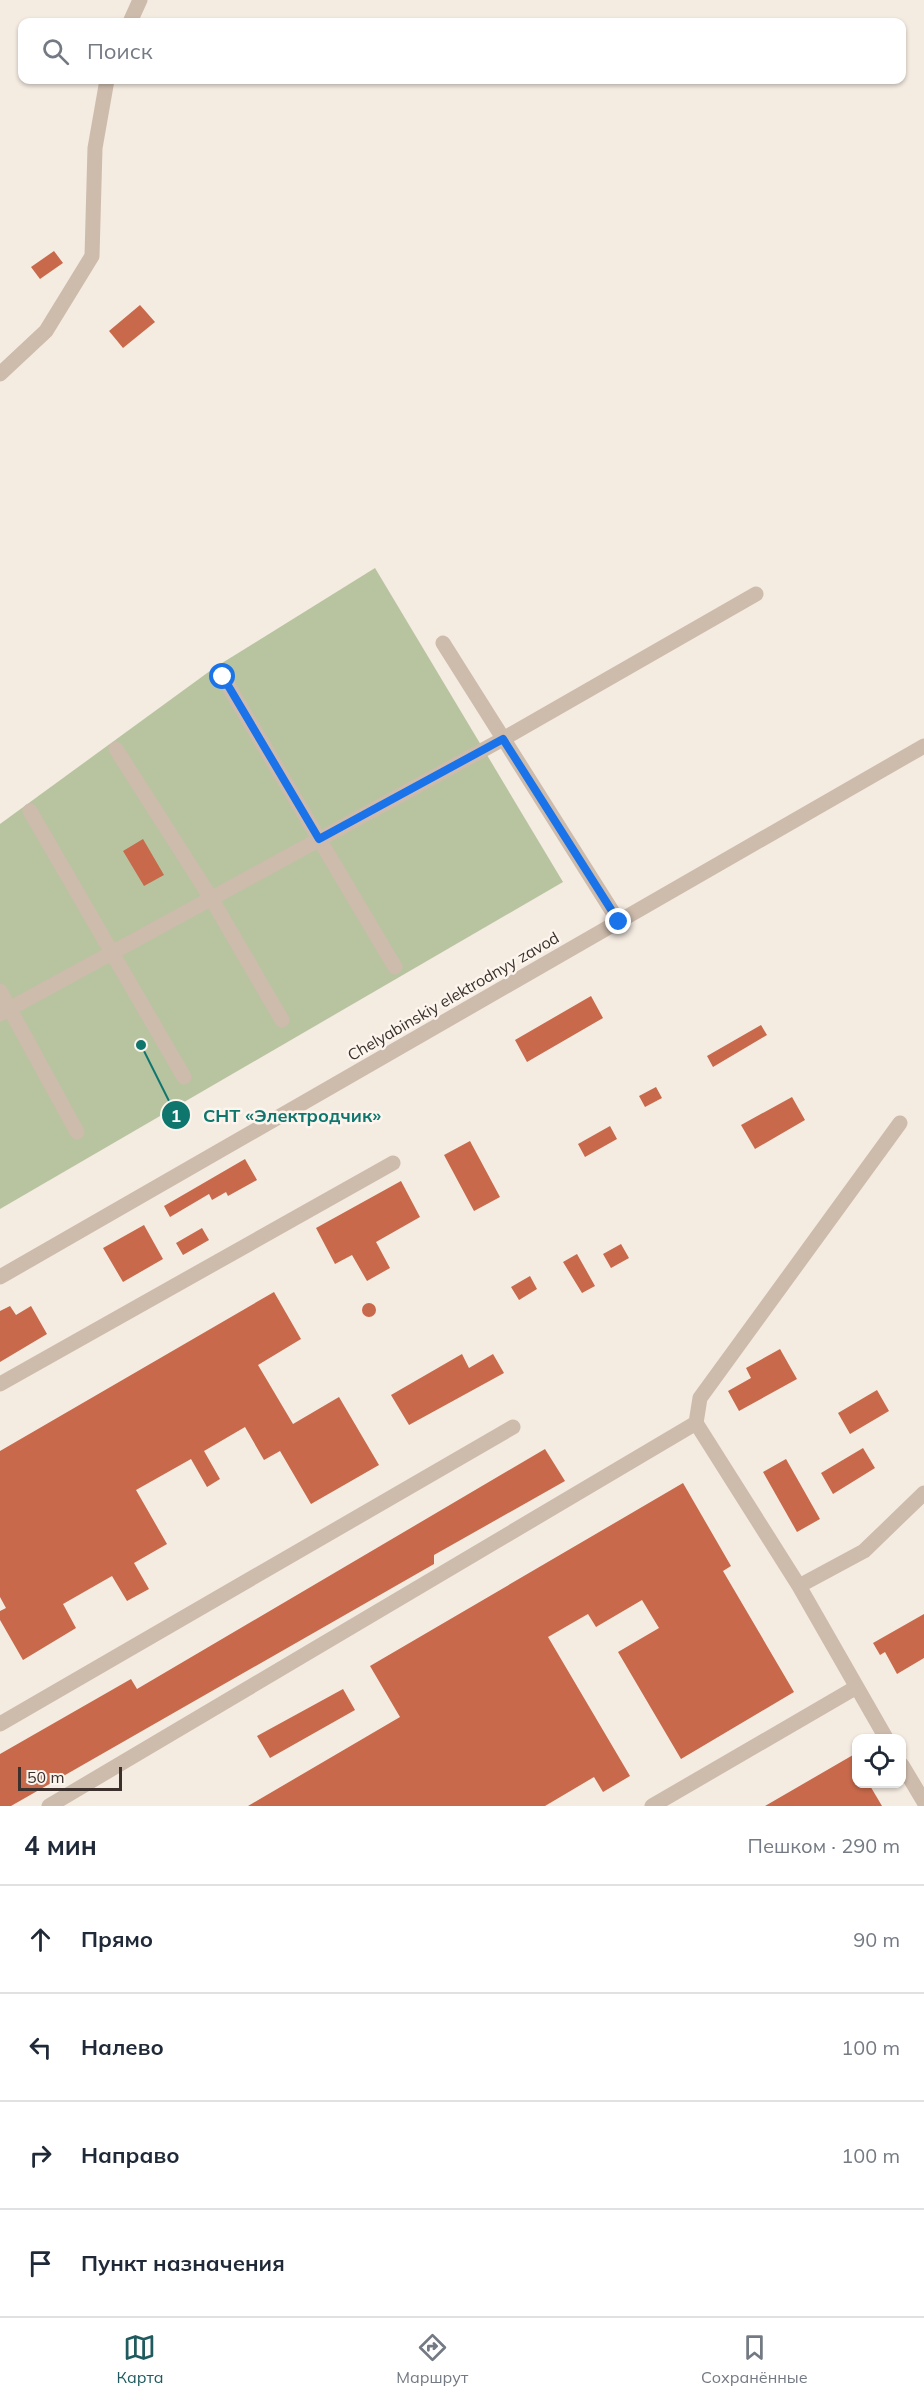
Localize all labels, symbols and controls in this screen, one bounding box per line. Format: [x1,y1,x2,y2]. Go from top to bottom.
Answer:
search box [18,18,906,84]
icon: search [39,35,72,68]
text: Поиск [87,37,153,65]
route start [209,663,235,689]
route end [605,908,631,934]
street label: Chelyabinskiy elektrodnyy zavod [344,927,562,1065]
callout: СНТ «Электродчик» [161,1097,393,1133]
text: 1 [171,1104,181,1127]
text: СНТ «Электродчик» [203,1104,381,1127]
map controls [852,1734,906,1788]
button: locate [852,1734,906,1788]
scale bar [18,1764,122,1792]
text: 50 m [27,1767,64,1787]
text: 4 мин [24,1829,97,1862]
text: Пешком · 290 m [748,1833,900,1858]
icon: ahead [24,1923,57,1956]
text: Прямо [81,1925,153,1953]
text: 90 m [853,1927,900,1952]
icon: left [24,2031,57,2064]
text: Налево [81,2033,164,2061]
text: 100 m [841,2035,900,2060]
icon: right [24,2139,57,2172]
text: Направо [81,2141,179,2169]
text: 100 m [841,2143,900,2168]
icon: arrive [24,2247,57,2280]
text: Пункт назначения [81,2249,285,2277]
tab: Карта [116,2331,163,2387]
tab: Маршрут [396,2331,468,2387]
tab: Сохранённые [701,2331,808,2387]

